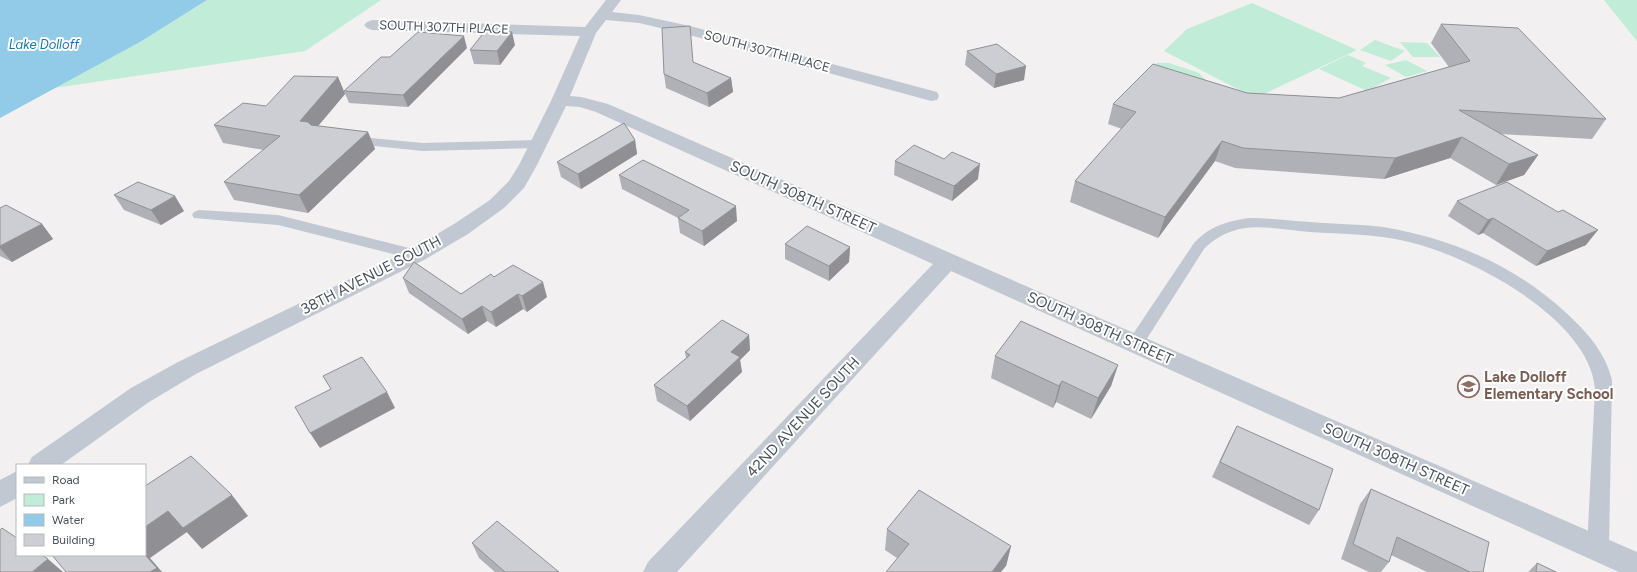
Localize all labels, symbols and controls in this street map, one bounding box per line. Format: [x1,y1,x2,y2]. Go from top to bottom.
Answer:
street label: SOUTH 307TH PLACE [379,17,509,37]
street label: SOUTH 307TH PLACE [702,27,832,75]
water label: Lake Dolloff [9,37,80,52]
street label: SOUTH 308TH STREET [727,157,879,238]
street label: 38TH AVENUE SOUTH [298,232,444,318]
street label: SOUTH 308TH STREET [1024,288,1176,369]
street label: 42ND AVENUE SOUTH [743,353,863,481]
place label: Lake Dolloff Elementary School [1484,368,1614,403]
school or university icon: Lake Dolloff Elementary School [1455,373,1481,399]
street label: SOUTH 308TH STREET [1320,419,1472,500]
legend [16,464,146,556]
text: Road [52,473,80,487]
text: Park [52,493,75,507]
text: Water [52,513,84,527]
text: Building [52,533,95,547]

